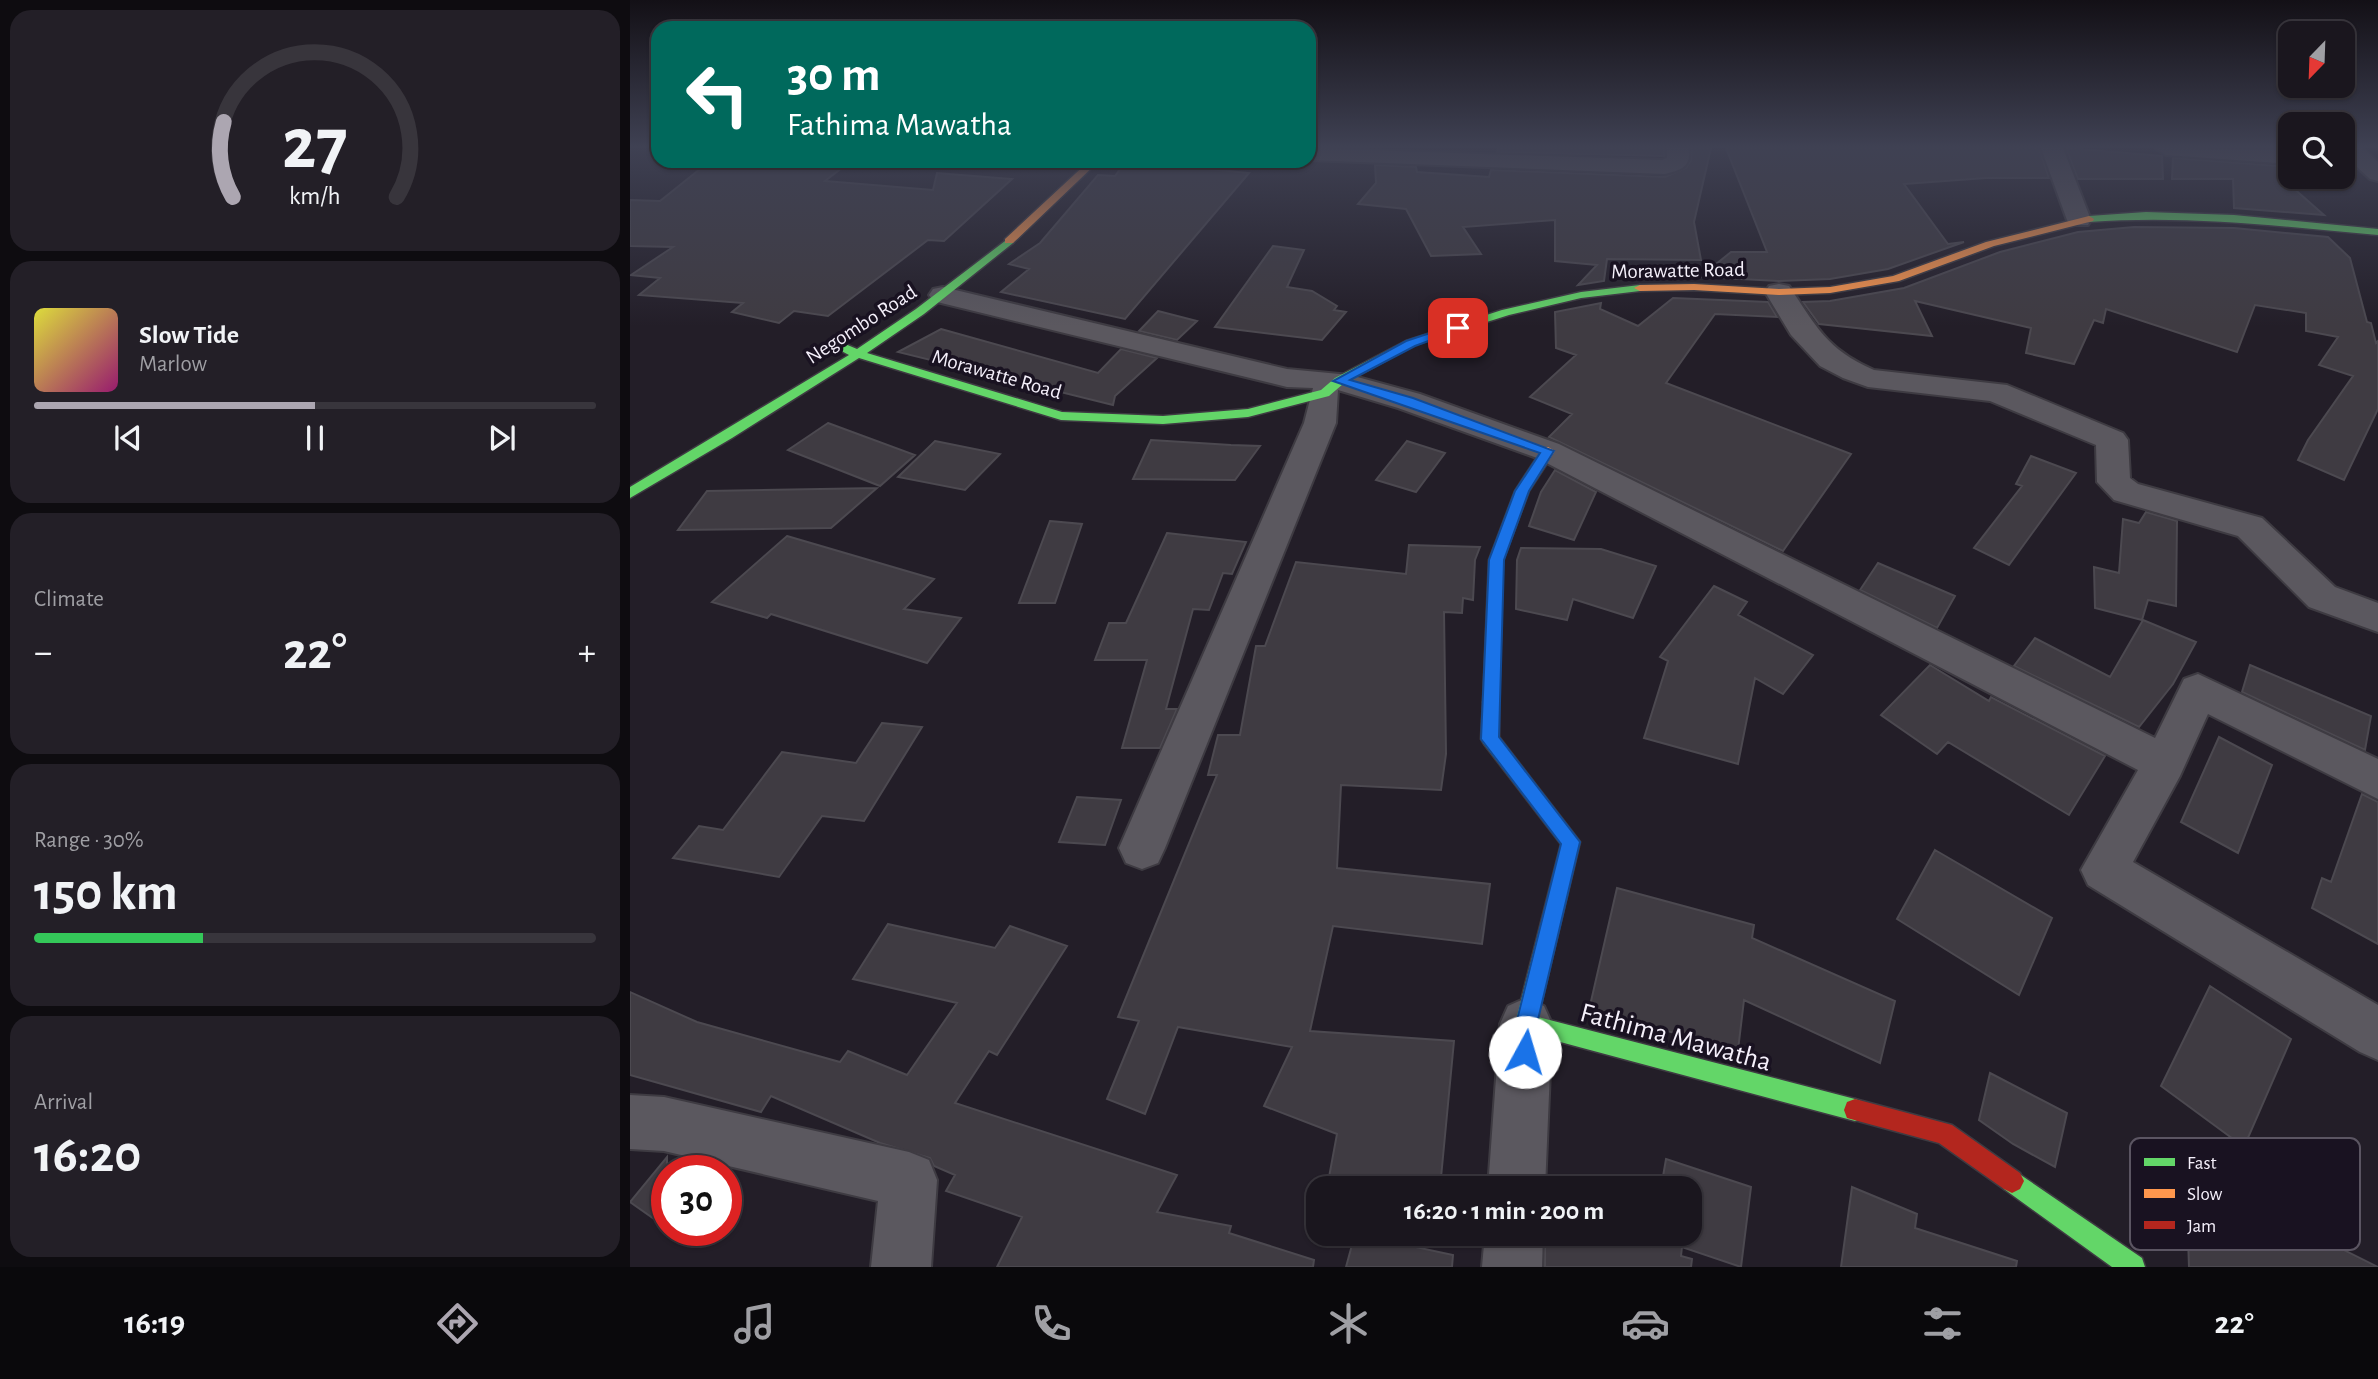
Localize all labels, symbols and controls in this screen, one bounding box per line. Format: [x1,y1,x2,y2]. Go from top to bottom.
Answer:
north arrow [2278,21,2356,98]
map controls [2278,21,2355,189]
icon: left [672,49,763,140]
text: 30 m [787,51,881,100]
text: 27 [282,109,348,182]
text: Fathima Mawatha [787,109,1012,141]
button: search [2278,112,2355,189]
text: km/h [289,184,341,209]
street label: Morawatte Road [1611,259,1745,282]
street label: Negombo Road [802,281,920,368]
pin [1428,298,1488,358]
icon: arrive [1439,309,1477,347]
text: Slow Tide [139,322,239,348]
street label: Morawatte Road [930,346,1064,403]
text: Marlow [139,353,207,376]
icon: previous [109,419,147,457]
icon: pause [296,419,334,457]
icon: next [483,419,521,457]
text: Climate [34,588,104,611]
text: 22° [283,626,347,678]
text: − [34,634,52,672]
text: + [578,634,596,672]
text: Range · 30% [34,829,144,852]
text: 150 km [34,867,178,919]
street label: Fathima Mawatha [1577,999,1774,1077]
position arrow [1488,1015,1562,1089]
text: Arrival [34,1091,93,1114]
text: 16:20 [34,1129,141,1181]
legend [2130,1138,2360,1250]
text: Fast [2187,1154,2217,1173]
speed limit sign: 30 [651,1155,742,1246]
text: Slow [2187,1185,2223,1204]
text: 16:20 · 1 min · 200 m [1404,1198,1604,1224]
text: Jam [2187,1217,2216,1236]
icon: directions [433,1299,482,1348]
icon: music [730,1299,779,1348]
icon: phone [1027,1299,1076,1348]
icon: climate [1324,1299,1373,1348]
icon: car [1621,1299,1670,1348]
icon: filters [1918,1299,1967,1348]
text: 16:19 [124,1307,185,1339]
text: 22° [2214,1307,2254,1339]

